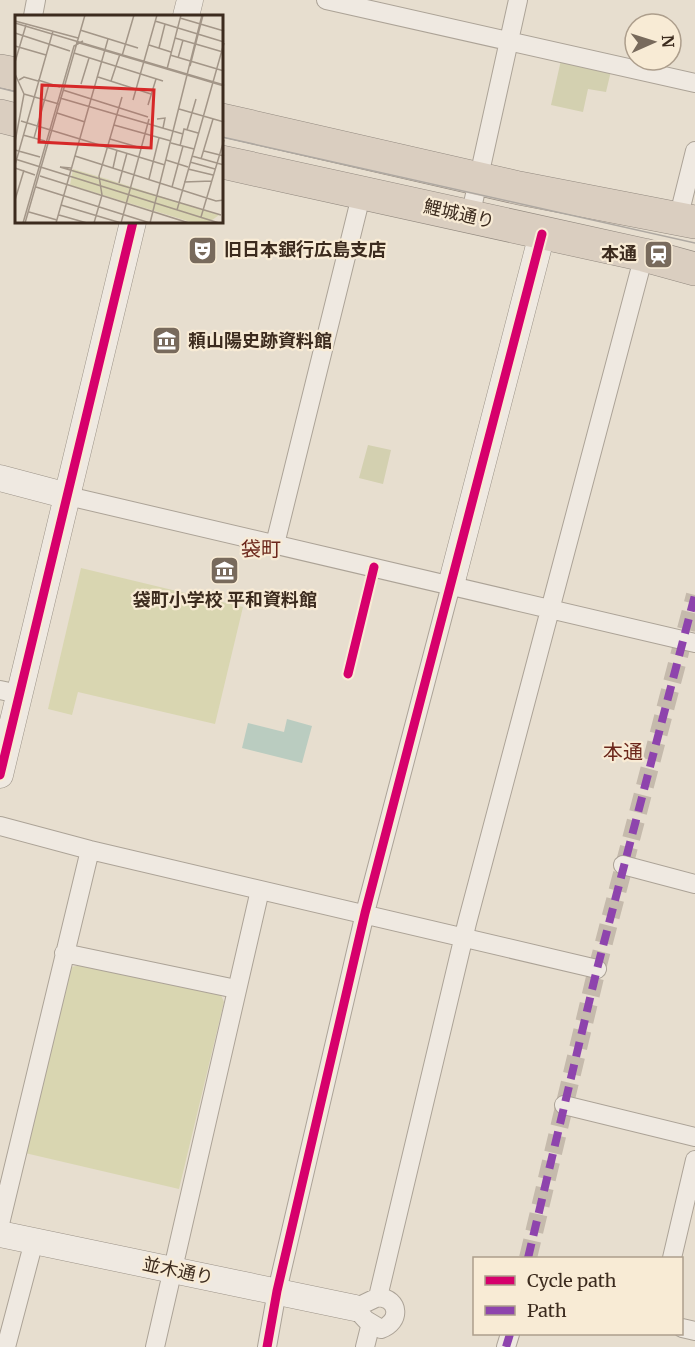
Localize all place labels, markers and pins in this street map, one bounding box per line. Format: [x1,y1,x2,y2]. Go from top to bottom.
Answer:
theatre icon: 旧日本銀行広島支店 [187,234,219,266]
place label: 旧日本銀行広島支店 [224,238,386,261]
station icon: 本通 [642,238,674,270]
place label: 本通 [601,242,637,265]
museum icon: 頼山陽史跡資料館 [151,325,183,357]
place label: 頼山陽史跡資料館 [188,329,332,352]
museum icon: 袋町小学校 平和資料館 [209,555,241,587]
place label: 袋町小学校 平和資料館 [133,588,317,611]

